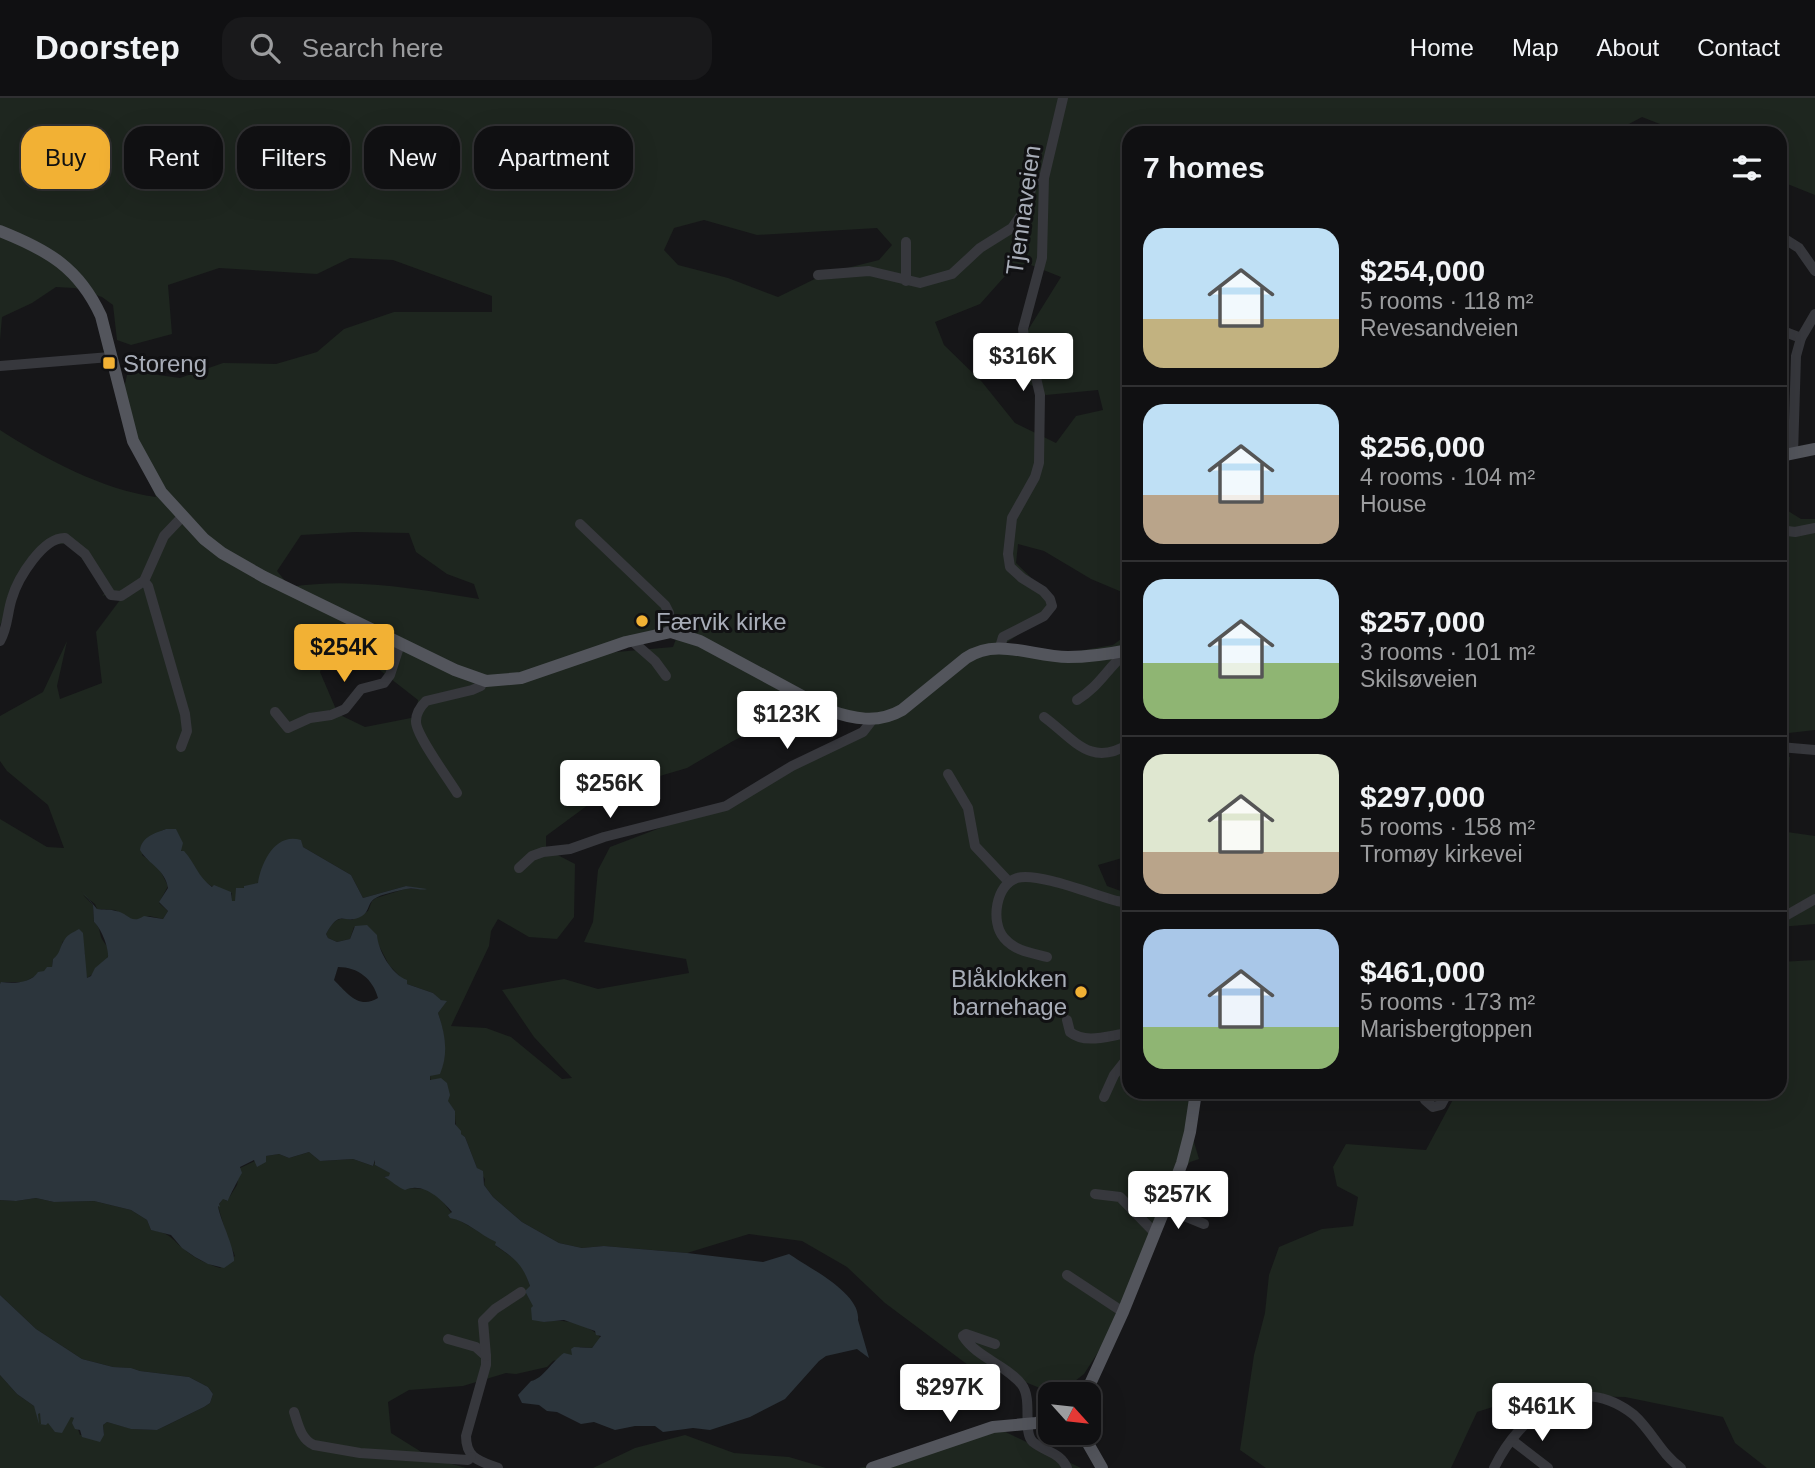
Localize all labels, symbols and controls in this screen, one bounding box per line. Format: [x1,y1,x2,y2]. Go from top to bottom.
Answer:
search box [222,17,712,80]
text: Doorstep [35,29,180,66]
icon: search [246,29,284,67]
text: Search here [302,33,444,63]
text: Home [1410,34,1474,61]
text: Map [1512,34,1559,61]
text: About [1597,34,1659,61]
text: Contact [1697,34,1780,61]
chip: Buy [21,126,110,189]
chip: Rent [124,126,223,189]
chip: Filters [237,126,350,189]
chip: New [364,126,460,189]
chip: Apartment [474,126,633,189]
street label: Tjennaveien [1001,143,1045,277]
icon: filters [1728,149,1766,187]
text: 7 homes [1143,151,1265,184]
text: $254,000 [1360,254,1485,287]
icon: home [1199,256,1283,340]
text: 5 rooms · 118 m² [1360,288,1533,314]
text: Revesandveien [1360,315,1519,341]
pin: $316K [974,334,1072,393]
text: $316K [989,343,1057,369]
place label: Storeng [123,350,207,377]
marker: Storeng [101,355,117,371]
text: $256,000 [1360,430,1485,463]
icon: home [1199,432,1283,516]
text: 4 rooms · 104 m² [1360,464,1535,490]
text: House [1360,491,1426,517]
text: $257,000 [1360,605,1485,638]
icon: home [1199,607,1283,691]
place label: Færvik kirke [656,608,787,635]
marker: Færvik kirke [634,613,650,629]
pin: $254K [295,624,393,684]
text: $254K [310,634,378,660]
text: 3 rooms · 101 m² [1360,639,1535,665]
text: Skilsøveien [1360,666,1478,692]
pin: $123K [738,692,836,751]
text: $123K [753,701,821,727]
pin: $256K [561,760,659,820]
text: $256K [576,770,644,796]
text: $297,000 [1360,780,1485,813]
icon: home [1199,782,1283,866]
text: 5 rooms · 158 m² [1360,814,1535,840]
text: Tromøy kirkevei [1360,841,1523,867]
text: $461,000 [1360,955,1485,988]
icon: home [1199,957,1283,1041]
place label: Blåklokken barnehage [951,965,1067,1020]
marker: Blåklokken barnehage [1073,984,1089,1000]
text: 5 rooms · 173 m² [1360,989,1535,1015]
text: Marisbergtoppen [1360,1016,1533,1042]
pin: $257K [1129,1172,1227,1231]
text: $257K [1144,1181,1212,1207]
pin: $297K [901,1364,999,1424]
text: $297K [916,1374,984,1400]
north arrow [1038,1382,1101,1446]
map controls [1038,1382,1101,1445]
pin: $461K [1493,1384,1591,1443]
text: $461K [1508,1393,1576,1419]

